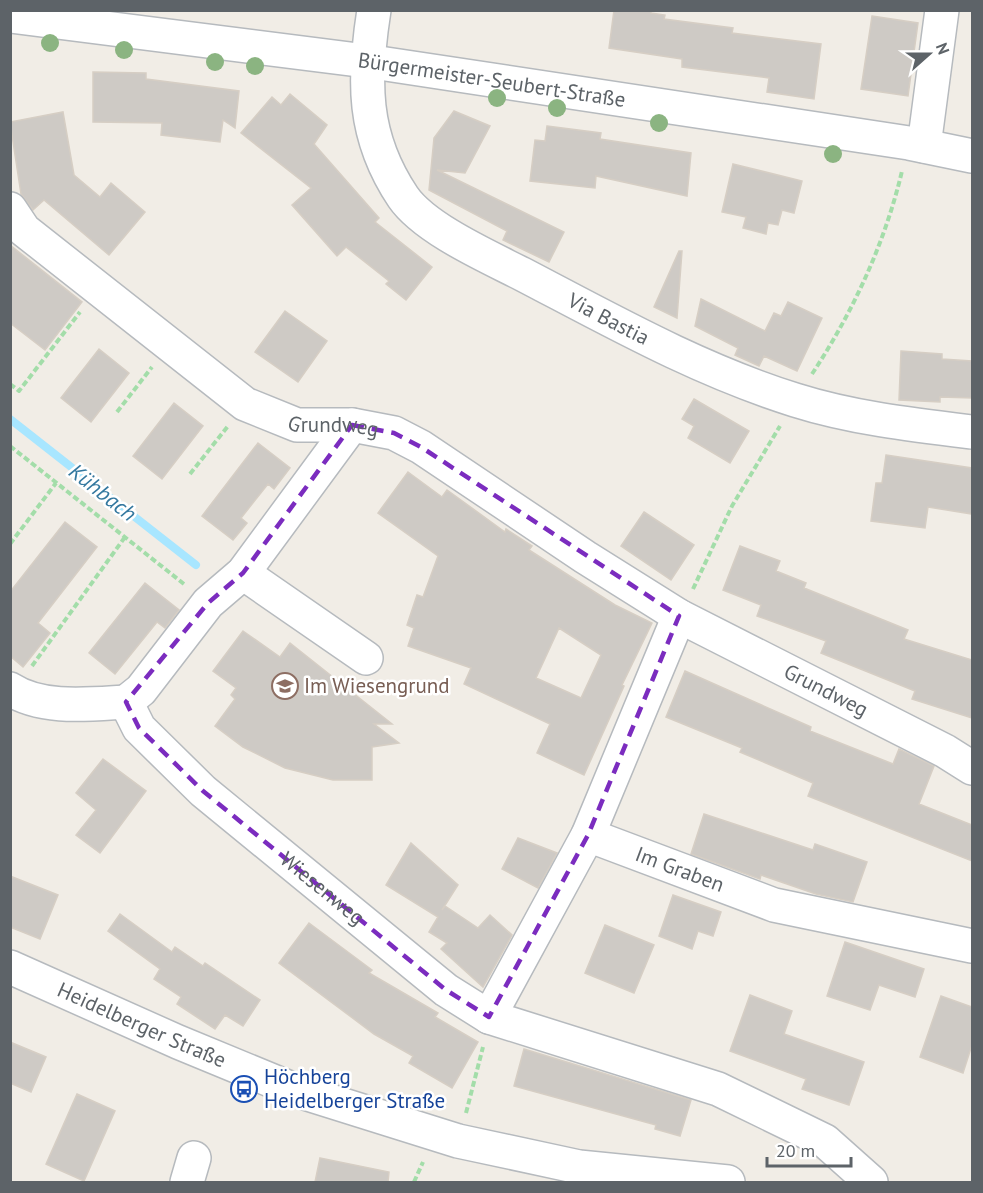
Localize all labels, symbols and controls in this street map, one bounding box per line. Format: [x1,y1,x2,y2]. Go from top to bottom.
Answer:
north arrow [899,24,959,84]
text: N [932,40,954,57]
street label: Bürgermeister-Seubert-Straße [356,46,627,113]
street label: Via Bastia [562,286,654,351]
street label: Grundweg [284,409,381,443]
water label: Kühbach [64,457,142,527]
street label: Grundweg [779,657,873,723]
school or university icon: Im Wiesengrund [270,671,300,701]
place label: Im Wiesengrund [304,672,450,699]
street label: Im Graben [632,840,728,898]
street label: Wiesenweg [275,846,370,931]
street label: Heidelberger Straße [53,976,230,1073]
place label: Höchberg Heidelberger Straße [264,1063,445,1114]
bus stop icon: Höchberg Heidelberger Straße [229,1074,259,1104]
scale bar [767,1130,851,1168]
text: 20 m [776,1139,815,1162]

